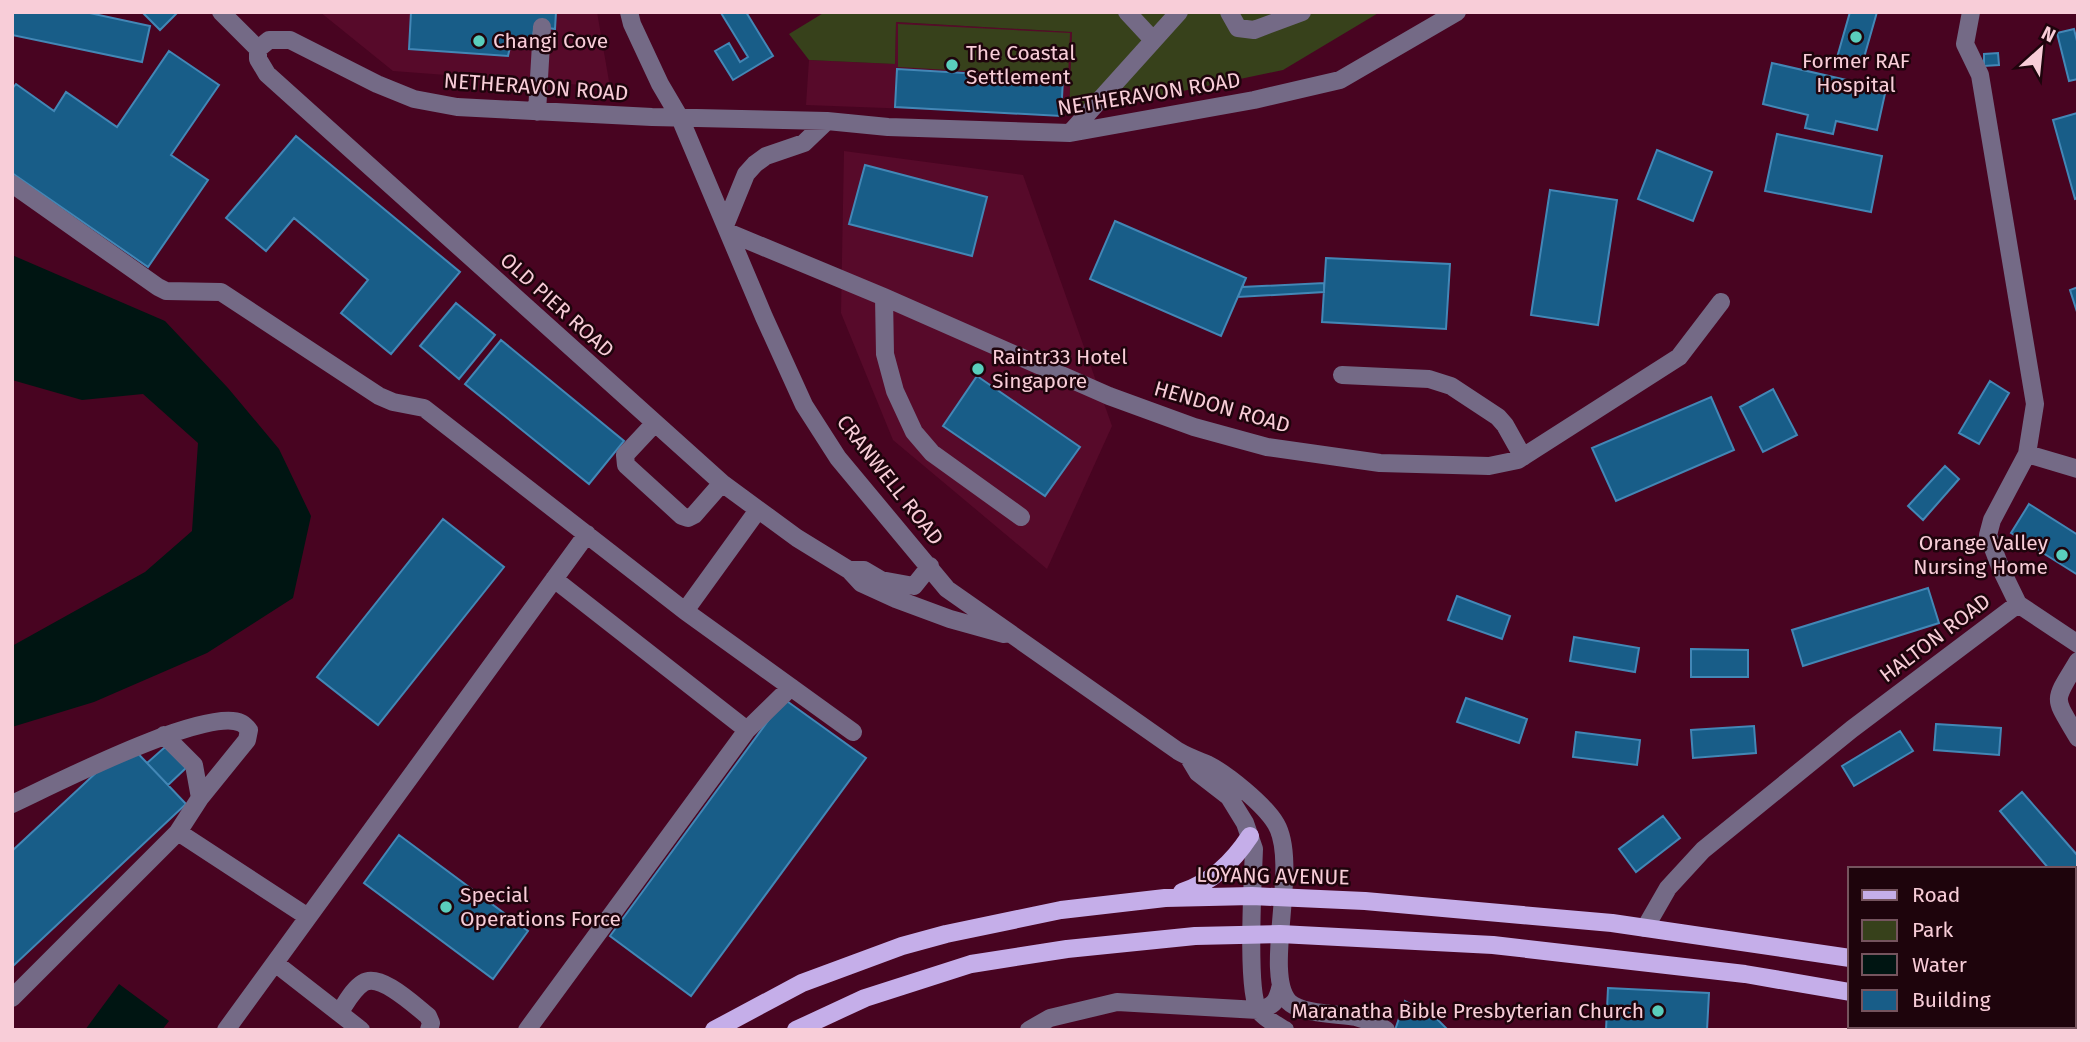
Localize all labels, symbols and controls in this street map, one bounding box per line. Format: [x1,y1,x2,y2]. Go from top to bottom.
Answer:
north arrow [2006,14,2076,84]
text: N [2038,21,2059,47]
place label: Changi Cove [493,28,608,54]
marker: Former RAF Hospital [1848,29,1864,45]
marker: Changi Cove [471,33,487,49]
place label: The Coastal Settlement [966,40,1075,90]
place label: Former RAF Hospital [1802,48,1910,98]
marker: The Coastal Settlement [944,57,960,73]
street label: NETHERAVON ROAD [1056,67,1242,121]
street label: NETHERAVON ROAD [443,68,629,106]
street label: OLD PIER ROAD [495,247,619,363]
place label: Raintr33 Hotel Singapore [992,344,1127,394]
marker: Raintr33 Hotel Singapore [970,361,986,377]
street label: HENDON ROAD [1151,375,1293,439]
street label: CRANWELL ROAD [831,410,949,550]
place label: Orange Valley Nursing Home [1913,530,2049,580]
marker: Orange Valley Nursing Home [2054,547,2070,563]
street label: HALTON ROAD [1874,588,1996,688]
street label: LOYANG AVENUE [1196,862,1350,890]
legend [1848,867,2076,1028]
place label: Special Operations Force [460,882,621,932]
text: Road [1912,882,1960,908]
marker: Special Operations Force [438,899,454,915]
text: Park [1912,917,1954,943]
text: Water [1912,952,1967,978]
text: Building [1912,987,1991,1013]
place label: Maranatha Bible Presbyterian Church [1291,998,1644,1024]
marker: Maranatha Bible Presbyterian Church [1650,1003,1666,1019]

